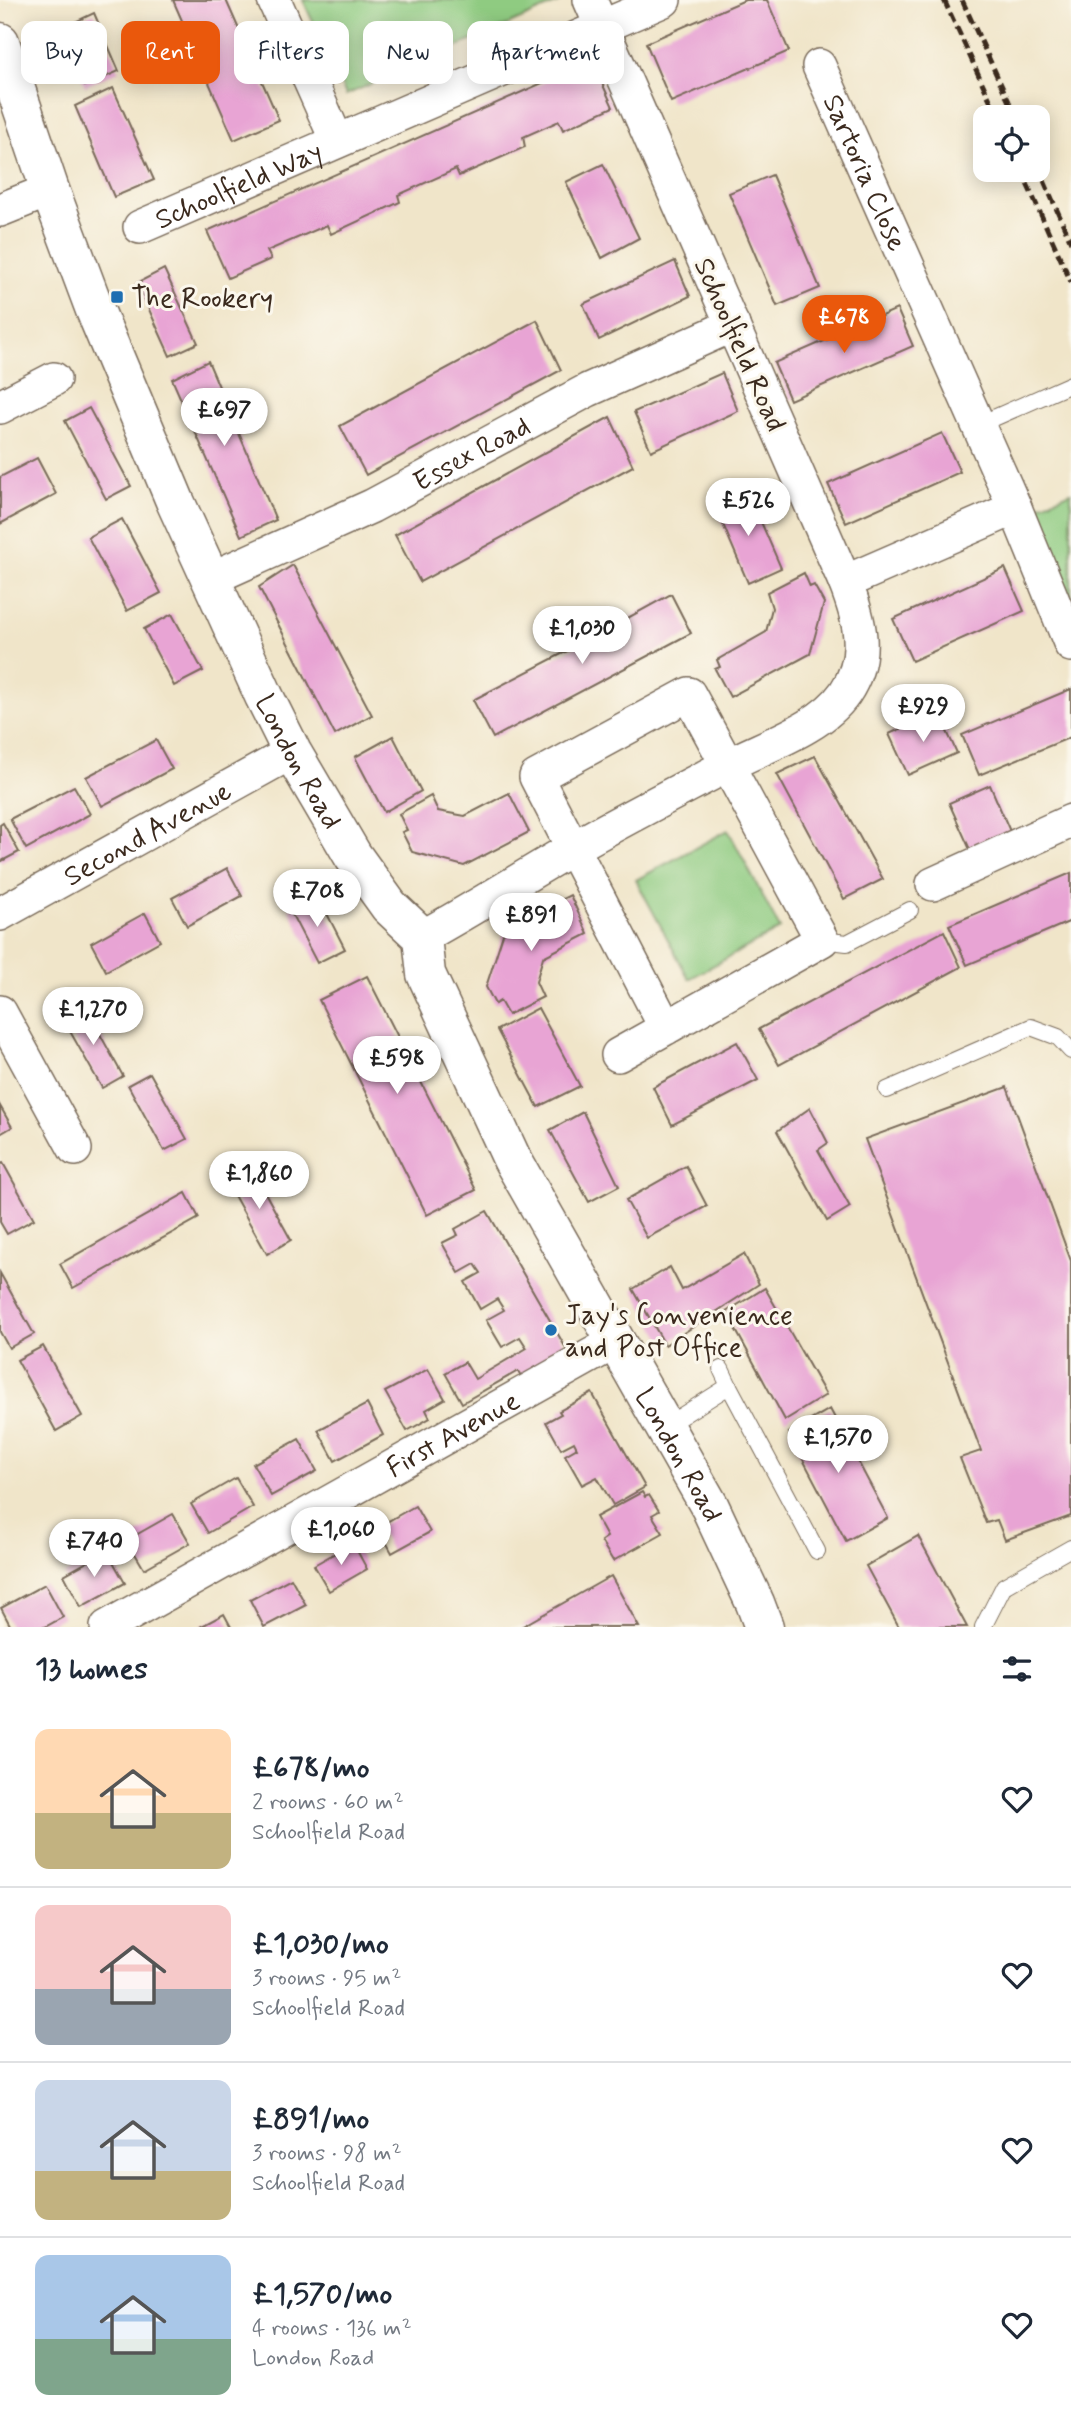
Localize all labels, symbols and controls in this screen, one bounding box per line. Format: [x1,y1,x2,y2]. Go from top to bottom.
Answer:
chip: Buy [21,21,107,84]
chip: Rent [121,21,220,84]
chip: Filters [234,21,349,84]
chip: New [363,21,453,84]
chip: Apartment [467,21,624,84]
street label: Sartoria Close [813,89,915,257]
map controls [973,105,1050,182]
button: locate [973,105,1050,182]
street label: Schoolfield Way [150,134,329,239]
street label: Schoolfield Road [684,252,794,438]
place label: The Rookery [131,281,273,318]
marker: The Rookery [109,289,125,305]
pin: £678 [803,296,885,355]
text: £678 [818,303,870,333]
pin: £697 [183,388,265,448]
text: £697 [197,396,251,426]
street label: Essex Road [407,409,537,502]
pin: £526 [707,478,789,538]
text: £526 [722,486,774,516]
pin: £1,030 [525,606,639,666]
text: £1,030 [549,614,615,644]
pin: £929 [882,684,964,744]
street label: London Road [245,689,349,837]
text: £929 [897,692,949,722]
street label: Second Avenue [58,773,239,896]
pin: £708 [276,870,358,929]
text: £708 [289,877,345,907]
pin: £891 [490,894,572,953]
text: £891 [505,901,557,931]
pin: £1,270 [36,988,150,1047]
text: £1,270 [58,995,128,1025]
pin: £598 [356,1036,438,1096]
text: £598 [369,1044,425,1074]
pin: £1,860 [202,1152,316,1211]
text: £1,860 [225,1159,293,1189]
place label: Jay's Convenience and Post Office [565,1298,793,1367]
marker: Jay's Convenience and Post Office [543,1322,559,1338]
street label: London Road [625,1382,730,1529]
street label: First Avenue [380,1383,527,1488]
pin: £1,570 [781,1416,895,1475]
text: £1,570 [803,1423,873,1453]
pin: £1,060 [284,1508,398,1567]
text: £1,060 [307,1515,375,1545]
pin: £740 [53,1520,135,1579]
text: £740 [65,1527,123,1557]
text: 13 homes [35,1650,148,1689]
icon: filters [998,1650,1036,1688]
text: £678/mo [252,1749,370,1788]
icon: home [91,1757,175,1841]
icon: heart [998,1780,1036,1818]
text: 2 rooms · 60 m² [252,1788,404,1818]
text: Schoolfield Road [252,1818,405,1848]
text: £1,030/mo [252,1925,389,1964]
icon: home [91,1933,175,2017]
icon: heart [998,1956,1036,1994]
text: 3 rooms · 95 m² [252,1964,401,1994]
text: Schoolfield Road [252,1994,405,2024]
text: £891/mo [252,2100,369,2139]
icon: home [91,2108,175,2192]
icon: heart [998,2131,1036,2169]
text: 3 rooms · 98 m² [252,2139,402,2169]
text: Schoolfield Road [252,2169,405,2199]
text: £1,570/mo [252,2275,392,2314]
icon: home [91,2283,175,2367]
icon: heart [998,2306,1036,2344]
text: 4 rooms · 136 m² [252,2314,412,2344]
text: London Road [252,2344,374,2374]

